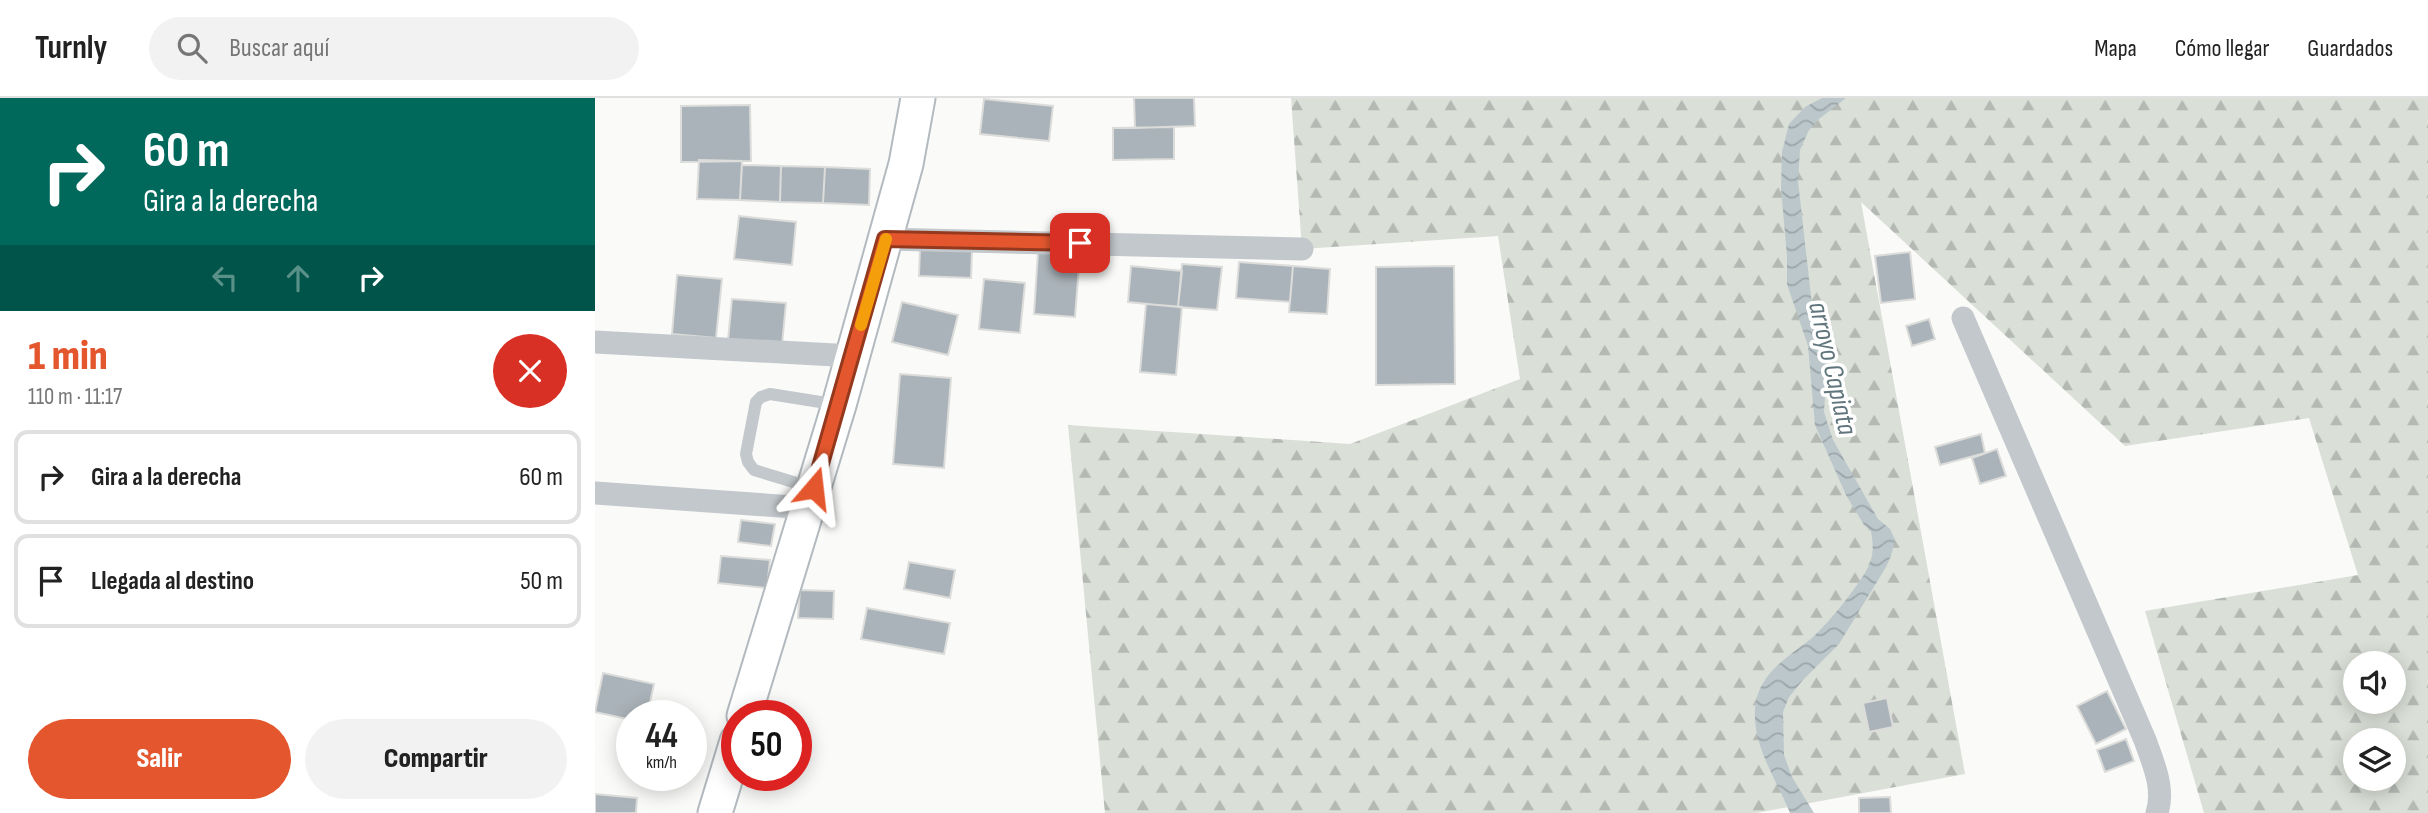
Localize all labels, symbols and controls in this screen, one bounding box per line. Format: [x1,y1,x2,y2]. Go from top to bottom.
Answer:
search box [149,17,639,80]
text: Turnly [35,28,107,68]
icon: search [173,29,211,67]
text: Buscar aquí [229,33,329,64]
text: Mapa [2094,34,2137,63]
text: Cómo llegar [2175,34,2269,63]
text: Guardados [2307,34,2393,63]
text: 60 m [143,122,230,181]
icon: right [28,126,119,217]
text: Gira a la derecha [143,182,318,221]
pin [1050,213,1110,273]
icon: arrive [1061,224,1099,262]
icon: left [206,259,244,297]
icon: ahead [279,259,317,297]
icon: right [352,259,390,297]
water label: arroyo Capiata [1801,299,1864,439]
text: 1 min [28,331,108,382]
button: close [493,334,567,408]
text: 110 m · 11:17 [28,383,122,411]
position arrow [777,451,851,525]
icon: right [32,458,70,496]
text: Gira a la derecha [91,462,241,493]
text: 60 m [519,462,563,493]
icon: arrive [32,562,70,600]
text: Llegada al destino [91,566,254,597]
text: 50 m [520,566,563,597]
map controls [2343,651,2406,791]
button: sound [2343,651,2406,714]
speed limit sign: 50 [721,700,812,791]
text: 44 [645,715,678,758]
button: Salir [28,719,291,799]
button: Compartir [305,719,567,799]
button: layers [2343,728,2406,791]
text: km/h [646,752,677,773]

